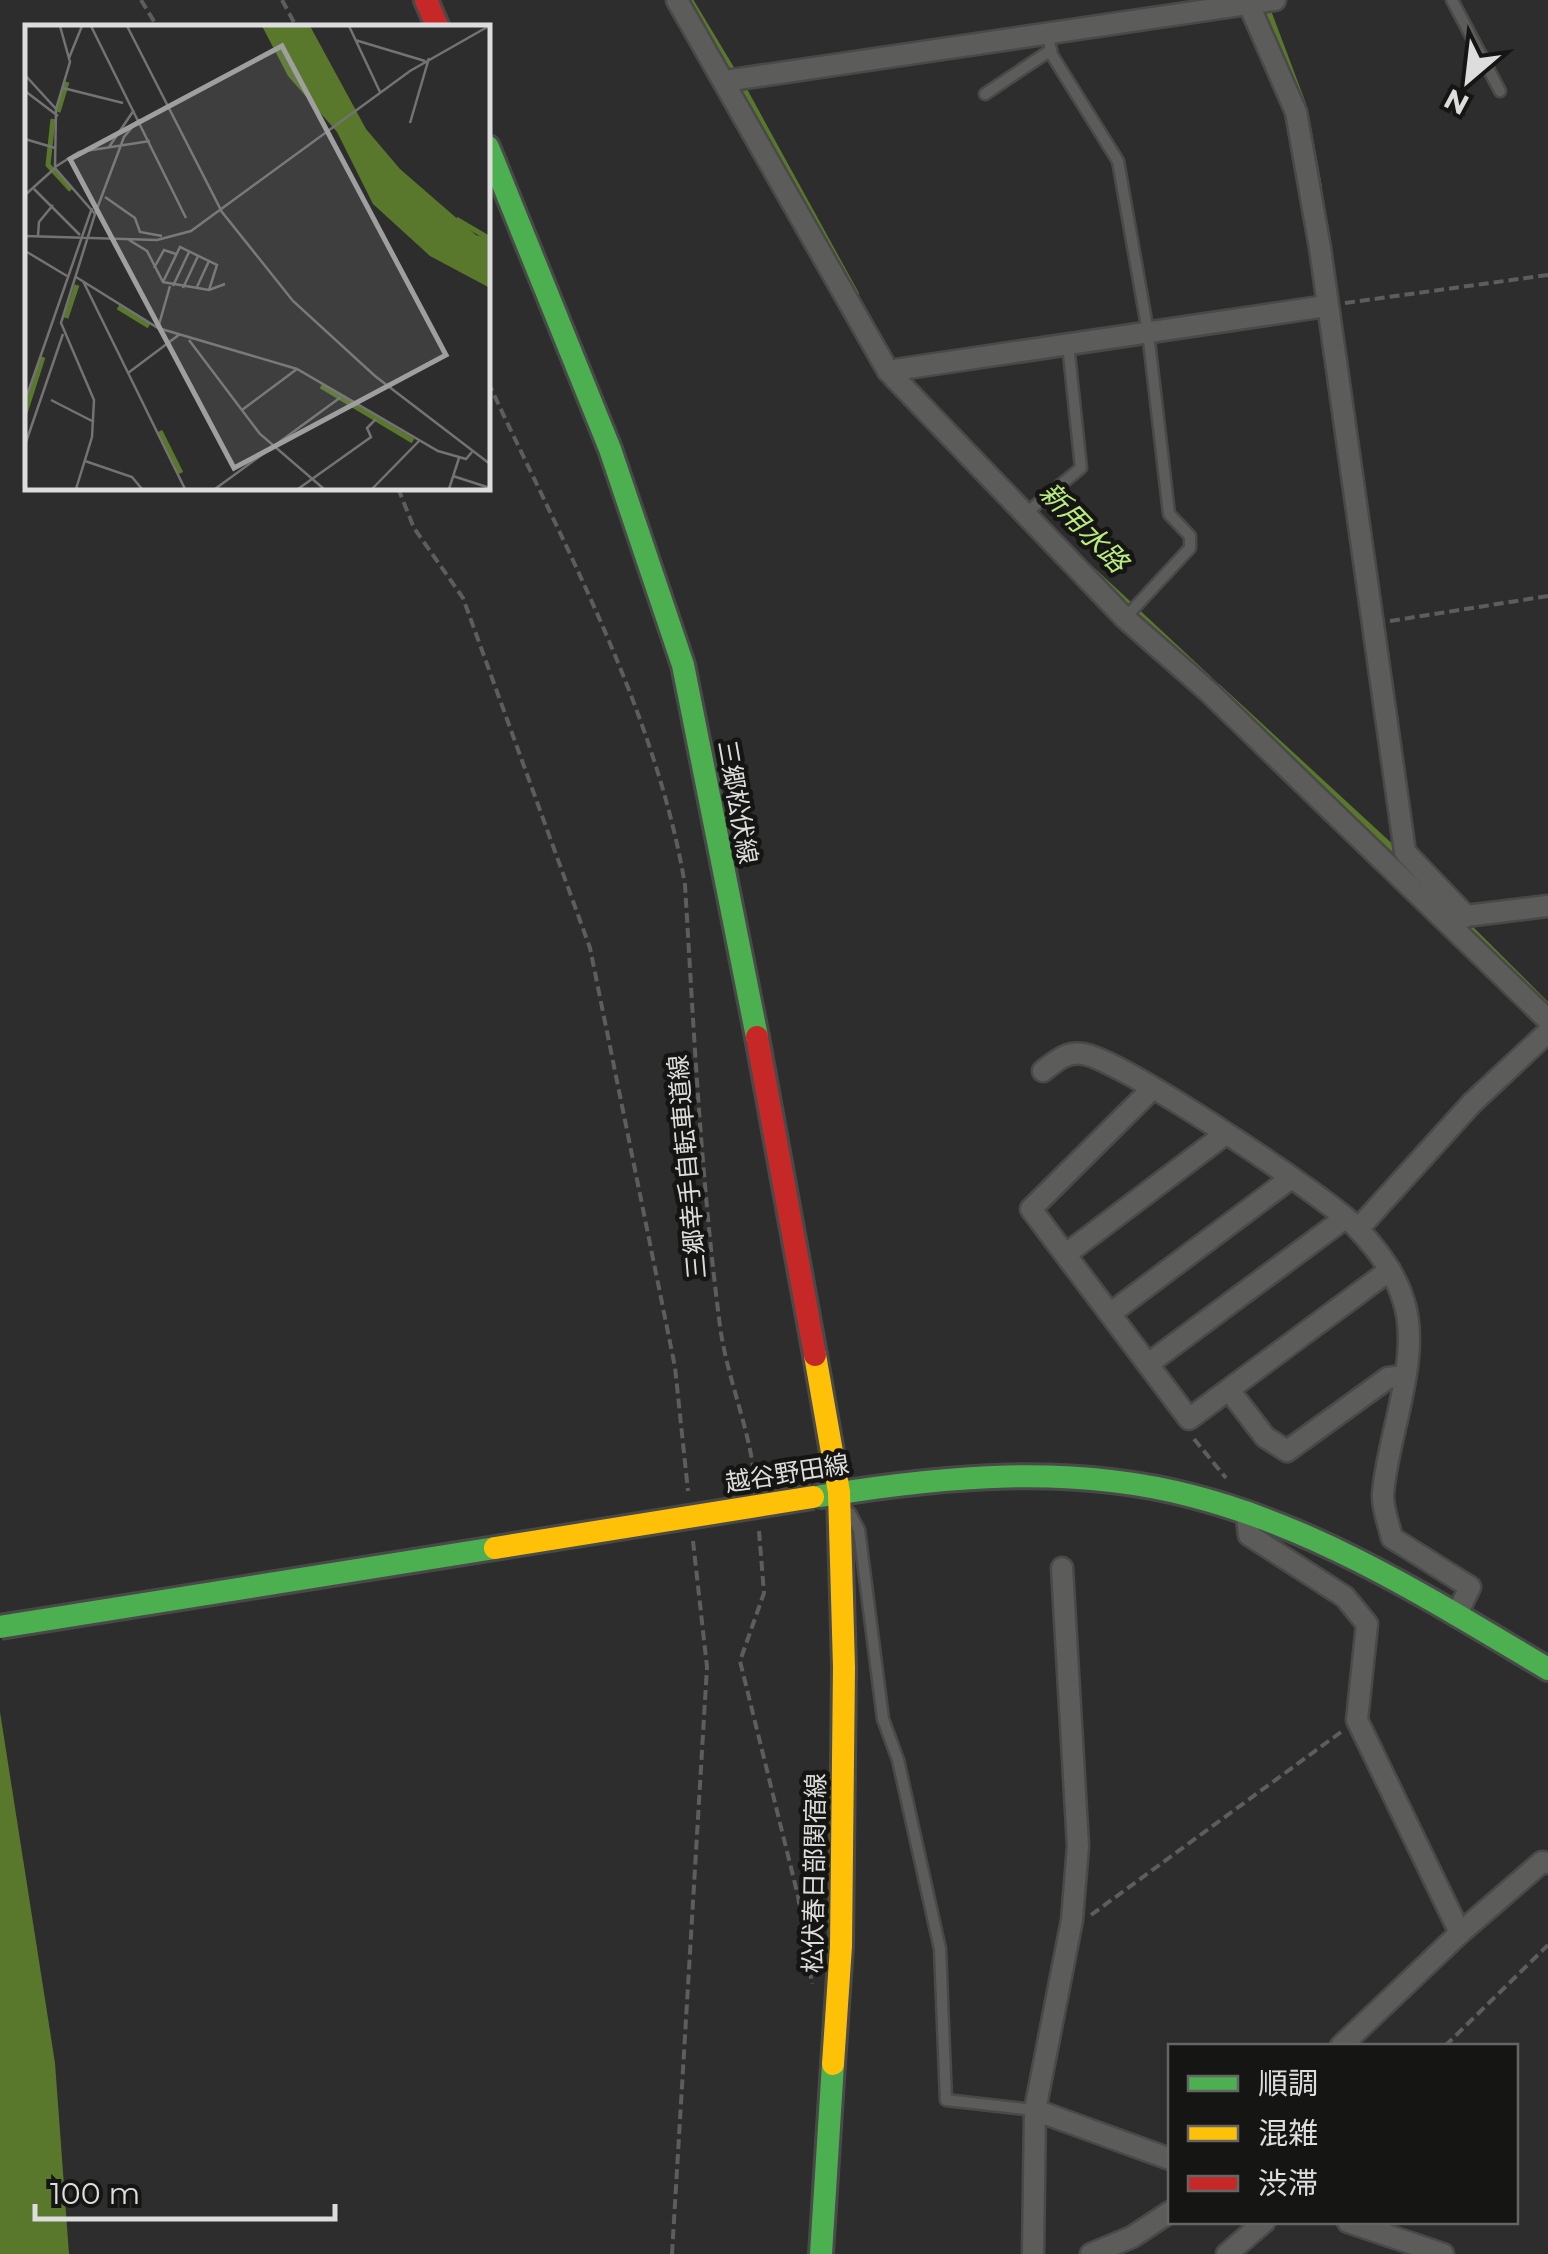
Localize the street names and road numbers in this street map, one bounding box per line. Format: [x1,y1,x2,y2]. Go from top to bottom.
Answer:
street label: 三郷松伏線 [712,738,764,866]
street label: 三郷幸手自転車道線 [662,1054,712,1280]
street label: 越谷野田線 [723,1448,851,1498]
street label: 松伏春日部関宿線 [797,1773,831,1973]

